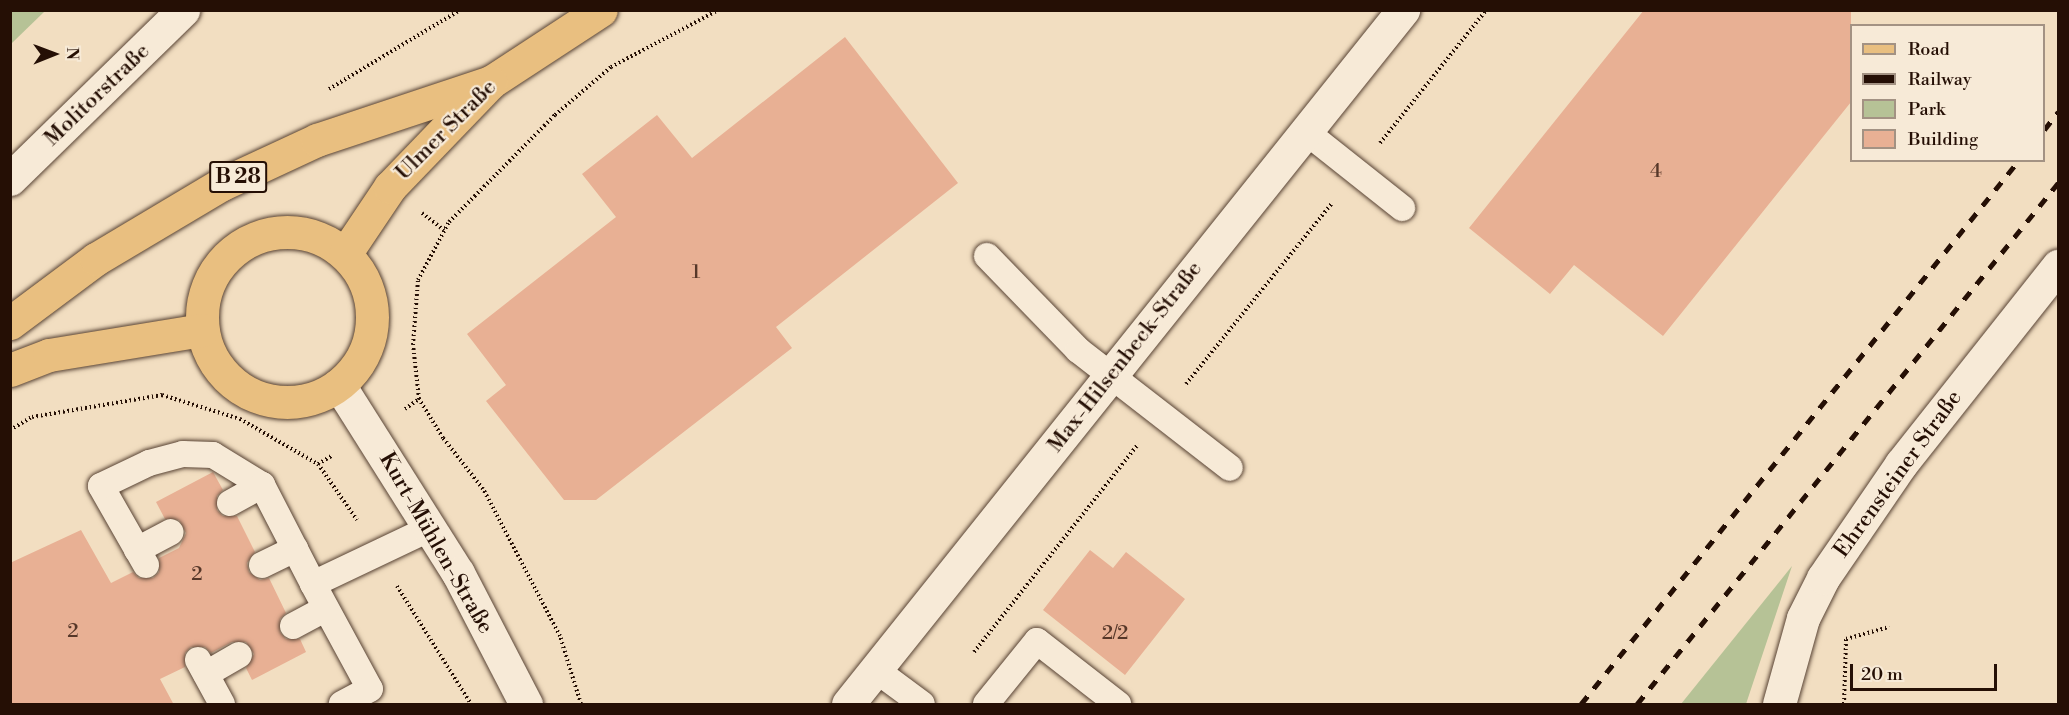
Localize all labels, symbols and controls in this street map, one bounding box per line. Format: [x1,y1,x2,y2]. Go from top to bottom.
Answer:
north arrow [24,24,84,84]
legend [1850,24,2045,162]
street label: Molitorstraße [39,38,155,152]
text: Road [1908,38,1950,61]
text: N [62,47,82,60]
text: Railway [1908,68,1971,91]
street label: Ulmer Straße [390,74,502,186]
text: Park [1908,98,1945,121]
text: Building [1908,128,1978,151]
road number: B 28 [208,159,268,195]
house number: 4 [1650,159,1662,183]
street label: Max-Hilsenbeck-Straße [1042,256,1208,458]
house number: 1 [692,260,700,284]
street label: Ehrensteiner Straße [1828,385,1968,563]
street label: Kurt-Mühlen-Straße [373,448,499,638]
house number: 2 [191,562,203,586]
house number: 2 [67,619,79,643]
house number: 2/2 [1102,621,1128,645]
scale bar [1853,652,2000,690]
text: 20 m [1861,663,1903,686]

